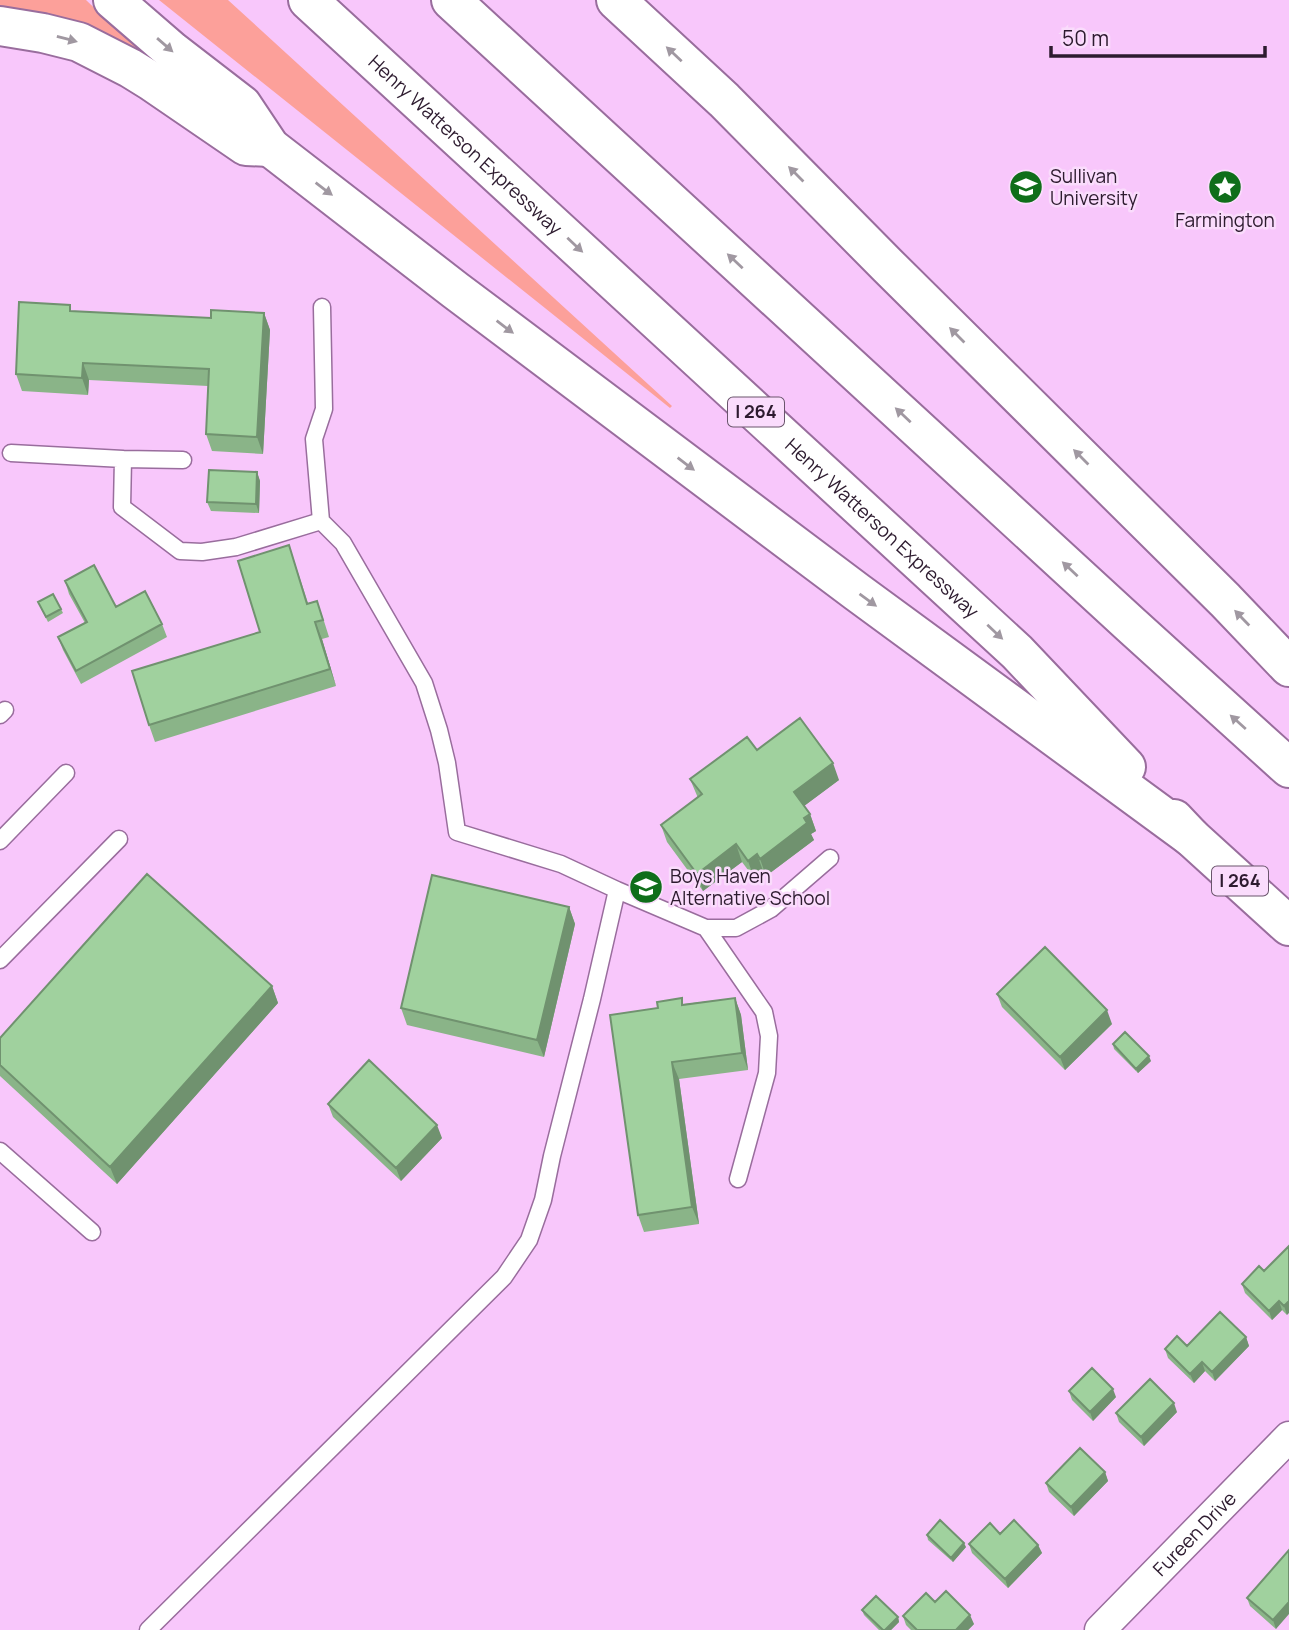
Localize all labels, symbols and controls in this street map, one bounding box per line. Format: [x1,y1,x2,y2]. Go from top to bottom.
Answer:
scale bar [1051,14,1264,58]
text: 50 m [1062,24,1109,52]
one-way arrow [56,34,78,45]
one-way arrow [156,37,174,53]
one-way arrow [666,46,683,62]
street label: Henry Watterson Expressway [363,49,568,241]
place label: Sullivan University [1050,163,1138,211]
one-way arrow [789,166,805,183]
school or university icon: Sullivan University [1007,168,1045,206]
place icon: Farmington [1206,168,1244,206]
one-way arrow [314,181,332,196]
place label: Farmington [1175,207,1275,233]
one-way arrow [566,237,583,253]
one-way arrow [727,253,744,269]
one-way arrow [495,320,514,334]
one-way arrow [949,326,966,343]
road number: I 264 [728,398,784,426]
one-way arrow [895,407,912,423]
street label: Henry Watterson Expressway [780,432,985,624]
one-way arrow [1073,449,1089,466]
one-way arrow [677,456,695,471]
one-way arrow [1062,561,1079,577]
one-way arrow [859,593,877,607]
one-way arrow [1234,610,1250,627]
one-way arrow [986,623,1003,639]
one-way arrow [1230,714,1247,730]
place label: Boys Haven Alternative School [670,863,830,911]
road number: I 264 [1212,866,1268,896]
school or university icon: Boys Haven Alternative School [627,868,665,906]
street label: Fureen Drive [1147,1485,1242,1582]

